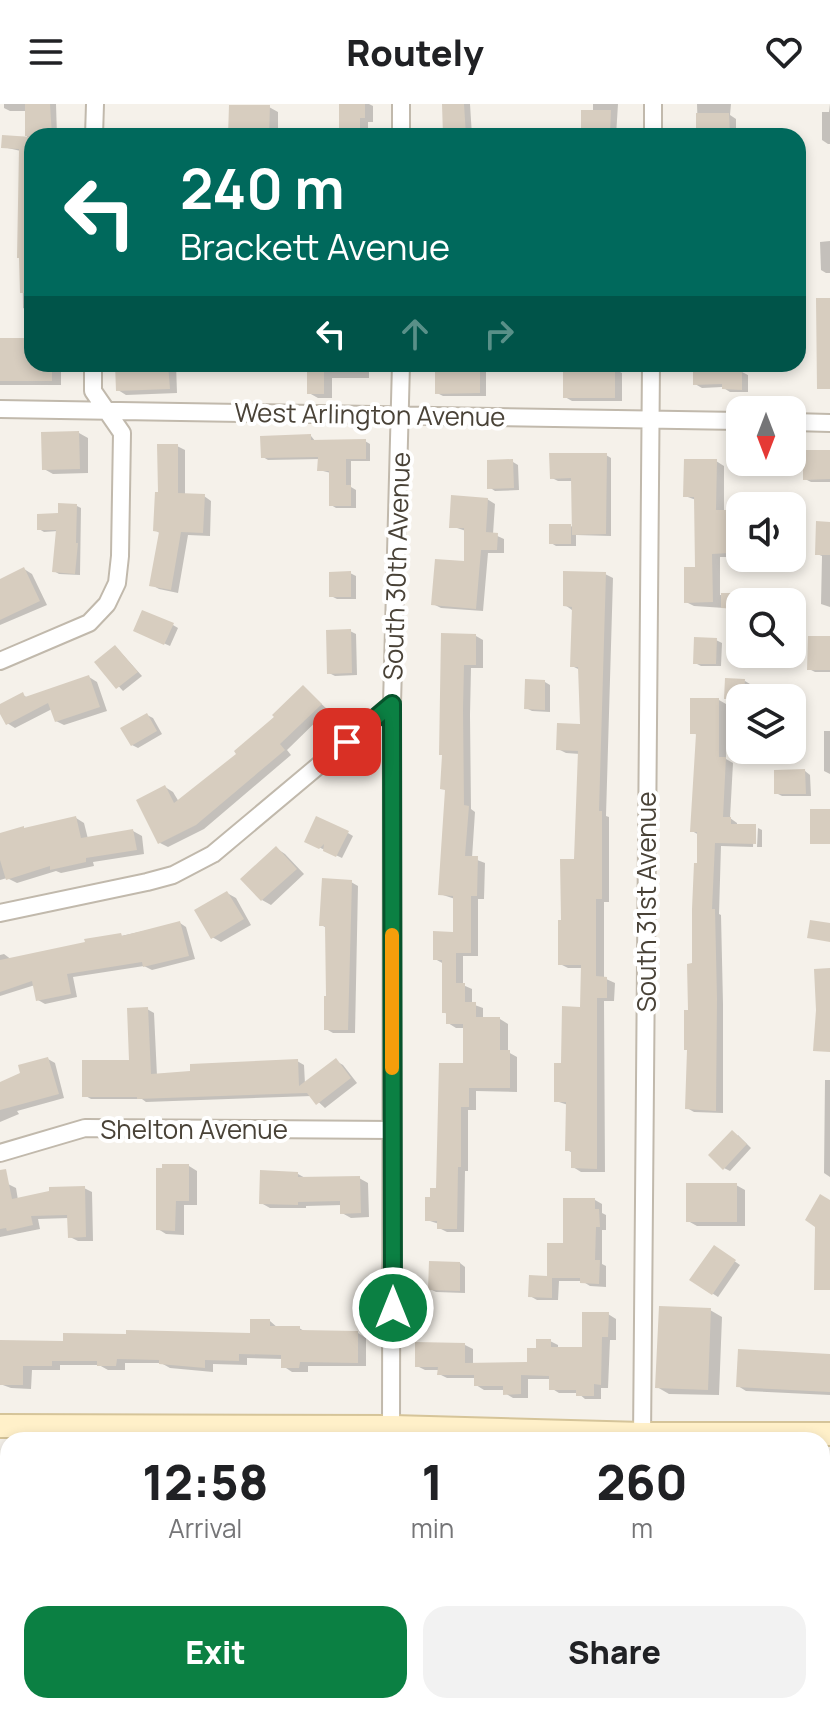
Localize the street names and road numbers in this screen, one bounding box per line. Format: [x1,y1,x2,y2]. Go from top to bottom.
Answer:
street label: West Arlington Avenue [234,394,506,434]
street label: South 30th Avenue [374,451,418,681]
street label: South 31st Avenue [628,792,664,1012]
street label: Shelton Avenue [100,1111,288,1147]

